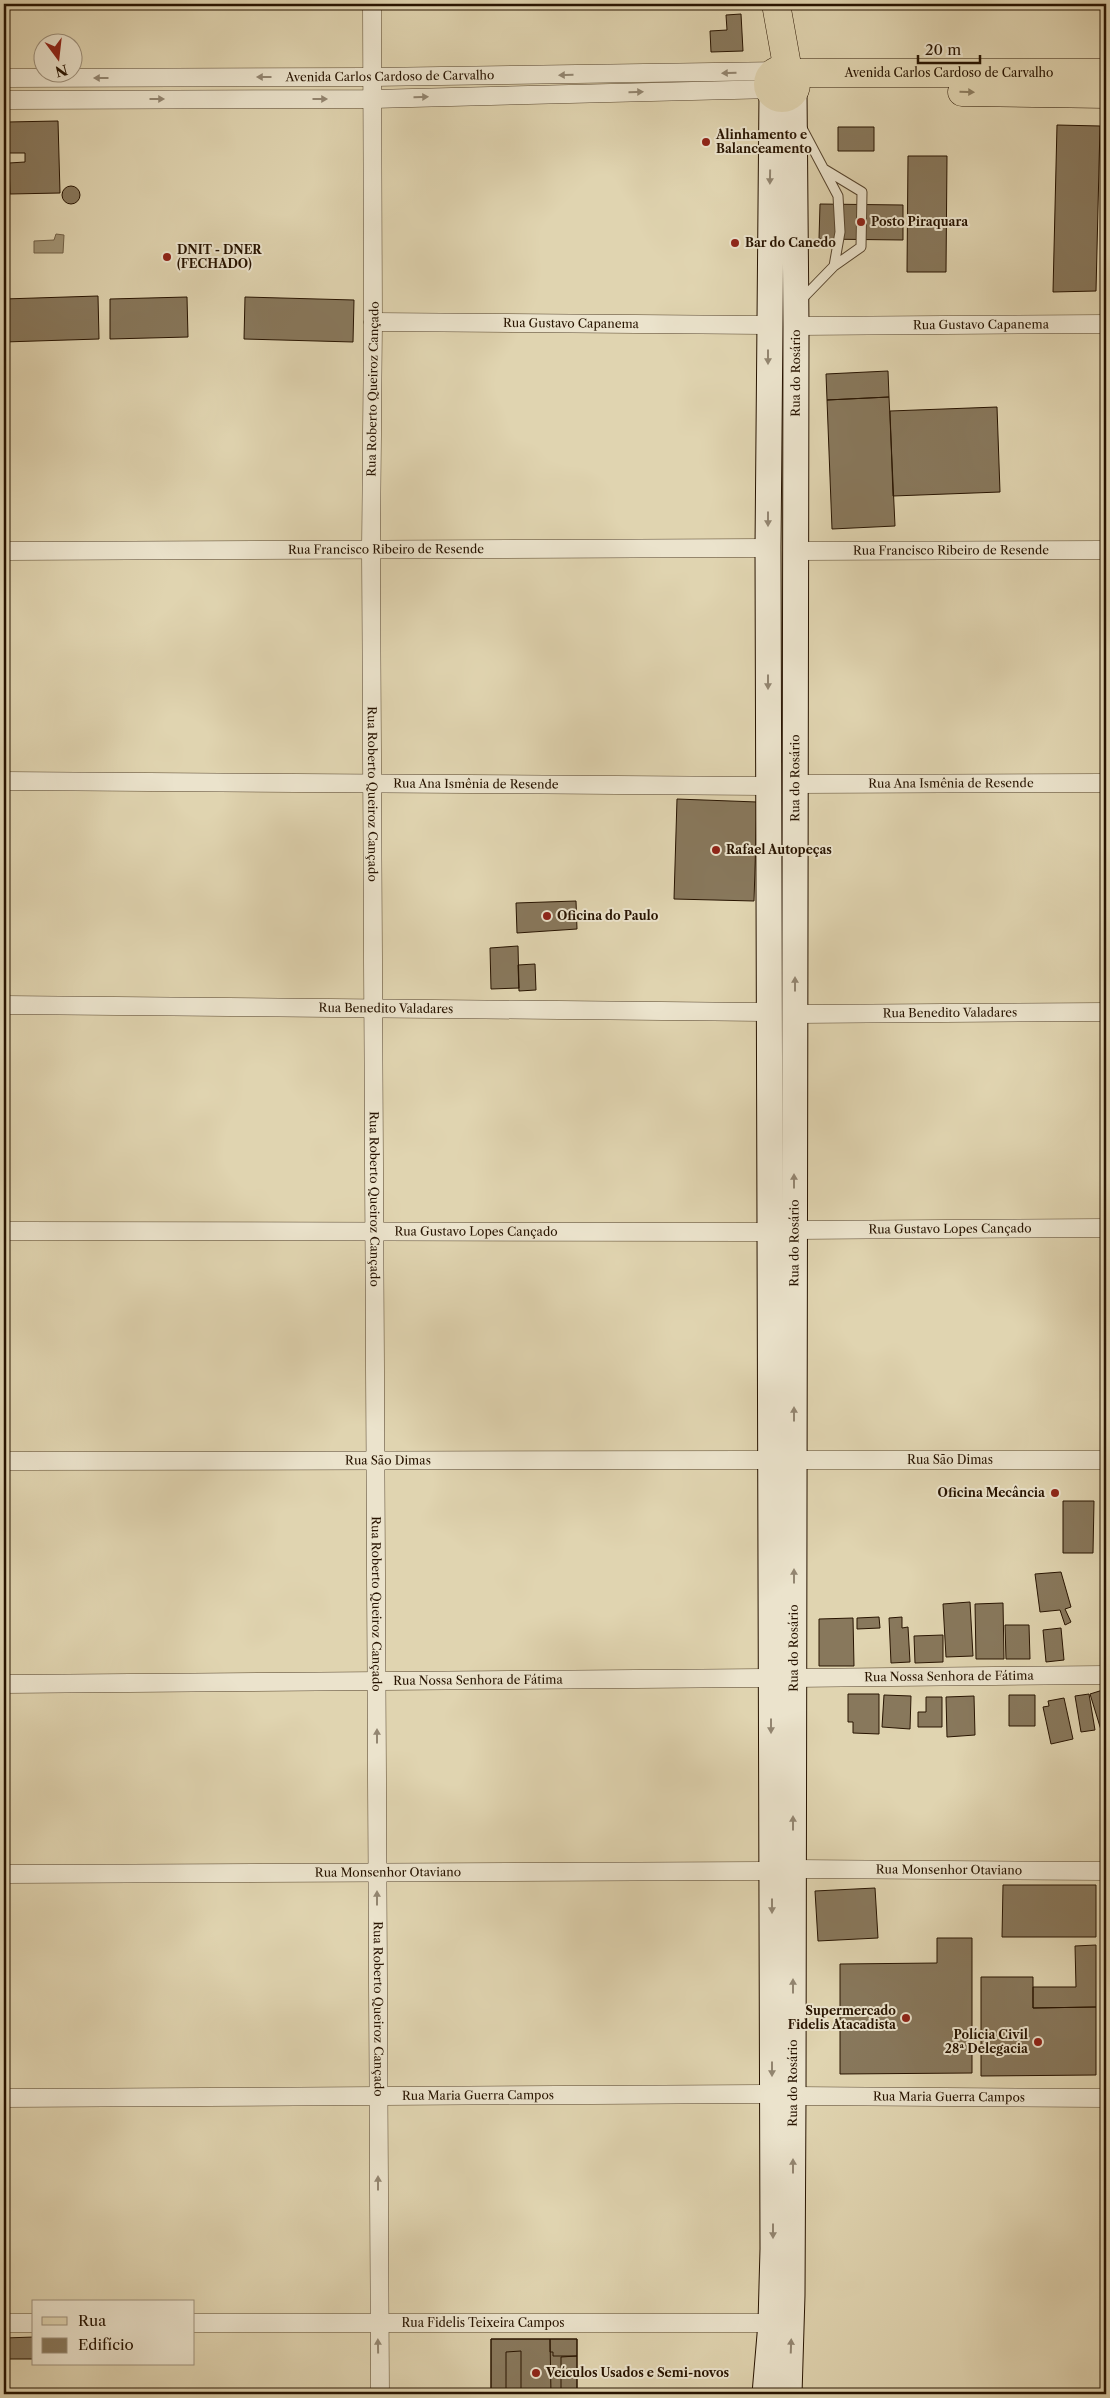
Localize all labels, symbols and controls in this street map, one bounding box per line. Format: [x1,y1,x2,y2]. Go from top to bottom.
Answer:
north arrow [32,32,82,82]
scale bar [918,32,980,64]
text: 20 m [925,40,961,59]
text: N [53,60,70,81]
street label: Avenida Carlos Cardoso de Carvalho [844,65,1053,80]
street label: Avenida Carlos Cardoso de Carvalho [285,67,495,84]
one-way arrow [720,69,736,77]
one-way arrow [558,71,574,79]
one-way arrow [255,73,271,81]
one-way arrow [93,74,109,82]
one-way arrow [629,88,645,96]
one-way arrow [959,88,975,96]
one-way arrow [414,93,430,101]
one-way arrow [150,95,166,103]
one-way arrow [312,95,328,103]
place label: Alinhamento e Balanceamento [715,127,812,156]
marker: Alinhamento e Balanceamento [700,136,712,148]
one-way arrow [766,169,774,185]
place label: Posto Piraquara [871,214,969,229]
marker: Posto Piraquara [855,216,867,228]
place label: Bar do Canedo [745,235,836,250]
marker: Bar do Canedo [729,237,741,249]
place label: DNIT - DNER (FECHADO) [177,242,262,271]
marker: DNIT - DNER (FECHADO) [161,251,173,263]
street label: Rua Roberto Queiroz Cançado [363,301,382,477]
street label: Rua Gustavo Capanema [503,315,640,331]
street label: Rua Gustavo Capanema [913,316,1050,332]
street label: Rua do Rosário [788,329,803,417]
one-way arrow [764,349,772,365]
one-way arrow [764,512,772,528]
street label: Rua Francisco Ribeiro de Resende [288,541,484,557]
street label: Rua Francisco Ribeiro de Resende [853,542,1049,558]
one-way arrow [764,674,772,690]
street label: Rua Roberto Queiroz Cançado [365,706,381,882]
street label: Rua do Rosário [787,734,802,822]
street label: Rua Ana Ismênia de Resende [868,775,1034,791]
street label: Rua Ana Ismênia de Resende [393,776,559,792]
place label: Rafael Autopeças [726,842,832,857]
marker: Rafael Autopeças [710,844,722,856]
place label: Oficina do Paulo [557,908,659,923]
marker: Oficina do Paulo [541,910,553,922]
one-way arrow [791,976,799,992]
street label: Rua Benedito Valadares [319,1000,453,1016]
street label: Rua Benedito Valadares [883,1005,1017,1020]
street label: Rua Roberto Queiroz Cançado [367,1111,383,1287]
one-way arrow [790,1173,798,1189]
street label: Rua do Rosário [786,1199,802,1287]
street label: Rua Gustavo Lopes Cançado [868,1220,1032,1237]
street label: Rua Gustavo Lopes Cançado [394,1224,558,1239]
one-way arrow [790,1406,798,1422]
street label: Rua São Dimas [345,1452,431,1468]
street label: Rua São Dimas [907,1452,993,1467]
place label: Oficina Mecância [938,1485,1046,1500]
marker: Oficina Mecância [1049,1487,1061,1499]
street label: Rua Roberto Queiroz Cançado [369,1516,385,1692]
one-way arrow [790,1568,798,1584]
street label: Rua do Rosário [786,1604,801,1692]
street label: Rua Nossa Senhora de Fátima [864,1668,1034,1684]
street label: Rua Nossa Senhora de Fátima [393,1672,563,1688]
one-way arrow [767,1719,775,1735]
one-way arrow [373,1727,381,1743]
one-way arrow [789,1815,797,1831]
street label: Rua Monsenhor Otaviano [876,1862,1022,1877]
street label: Rua Monsenhor Otaviano [315,1864,461,1880]
one-way arrow [373,1890,381,1906]
one-way arrow [768,1899,776,1915]
street label: Rua Roberto Queiroz Cançado [371,1921,387,2097]
one-way arrow [789,1977,797,1993]
place label: Supermercado Fidelis Atacadista [788,2003,897,2032]
marker: Supermercado Fidelis Atacadista [900,2012,912,2024]
place label: Polícia Civil 28ª Delegacia [945,2027,1029,2056]
marker: Polícia Civil 28ª Delegacia [1032,2036,1044,2048]
street label: Rua do Rosário [785,2039,800,2127]
one-way arrow [768,2061,776,2077]
street label: Rua Maria Guerra Campos [402,2087,554,2103]
street label: Rua Maria Guerra Campos [873,2089,1025,2104]
one-way arrow [789,2157,797,2173]
one-way arrow [374,2175,382,2191]
one-way arrow [769,2224,777,2240]
legend [32,2300,195,2366]
text: Rua [78,2311,106,2330]
street label: Rua Fidelis Teixeira Campos [402,2315,564,2330]
text: Edifício [78,2335,134,2354]
one-way arrow [374,2337,382,2353]
one-way arrow [787,2337,795,2353]
place label: Veículos Usados e Semi-novos [545,2365,730,2380]
marker: Veículos Usados e Semi-novos [530,2367,542,2379]

